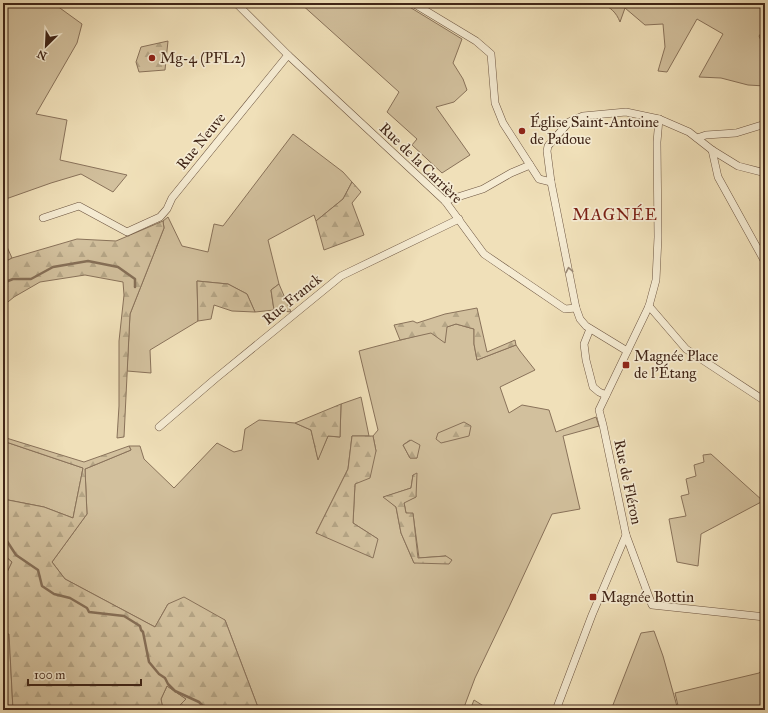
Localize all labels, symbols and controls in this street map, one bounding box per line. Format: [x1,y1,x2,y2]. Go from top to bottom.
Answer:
north arrow [26,26,66,66]
text: N [35,47,49,63]
place label: Mg-4 (PFL2) [160,49,246,68]
marker: Mg-4 (PFL2) [147,53,157,63]
street label: Rue Neuve [173,109,229,173]
place label: Église Saint-Antoine de Padoue [530,112,659,148]
street label: Rue de la Carrière [376,119,466,207]
marker: Église Saint-Antoine de Padoue [517,126,527,136]
district label: MAGNÉE [572,203,658,225]
one-way arrow [565,267,573,273]
street label: Rue Franck [259,270,325,328]
place label: Magnée Place de l'Étang [634,347,718,382]
marker: Magnée Place de l'Étang [621,360,631,370]
street label: Rue de Fléron [610,438,646,526]
place label: Magnée Bottin [601,588,694,606]
marker: Magnée Bottin [588,592,598,602]
scale bar [28,661,141,687]
text: 100 m [34,668,65,682]

